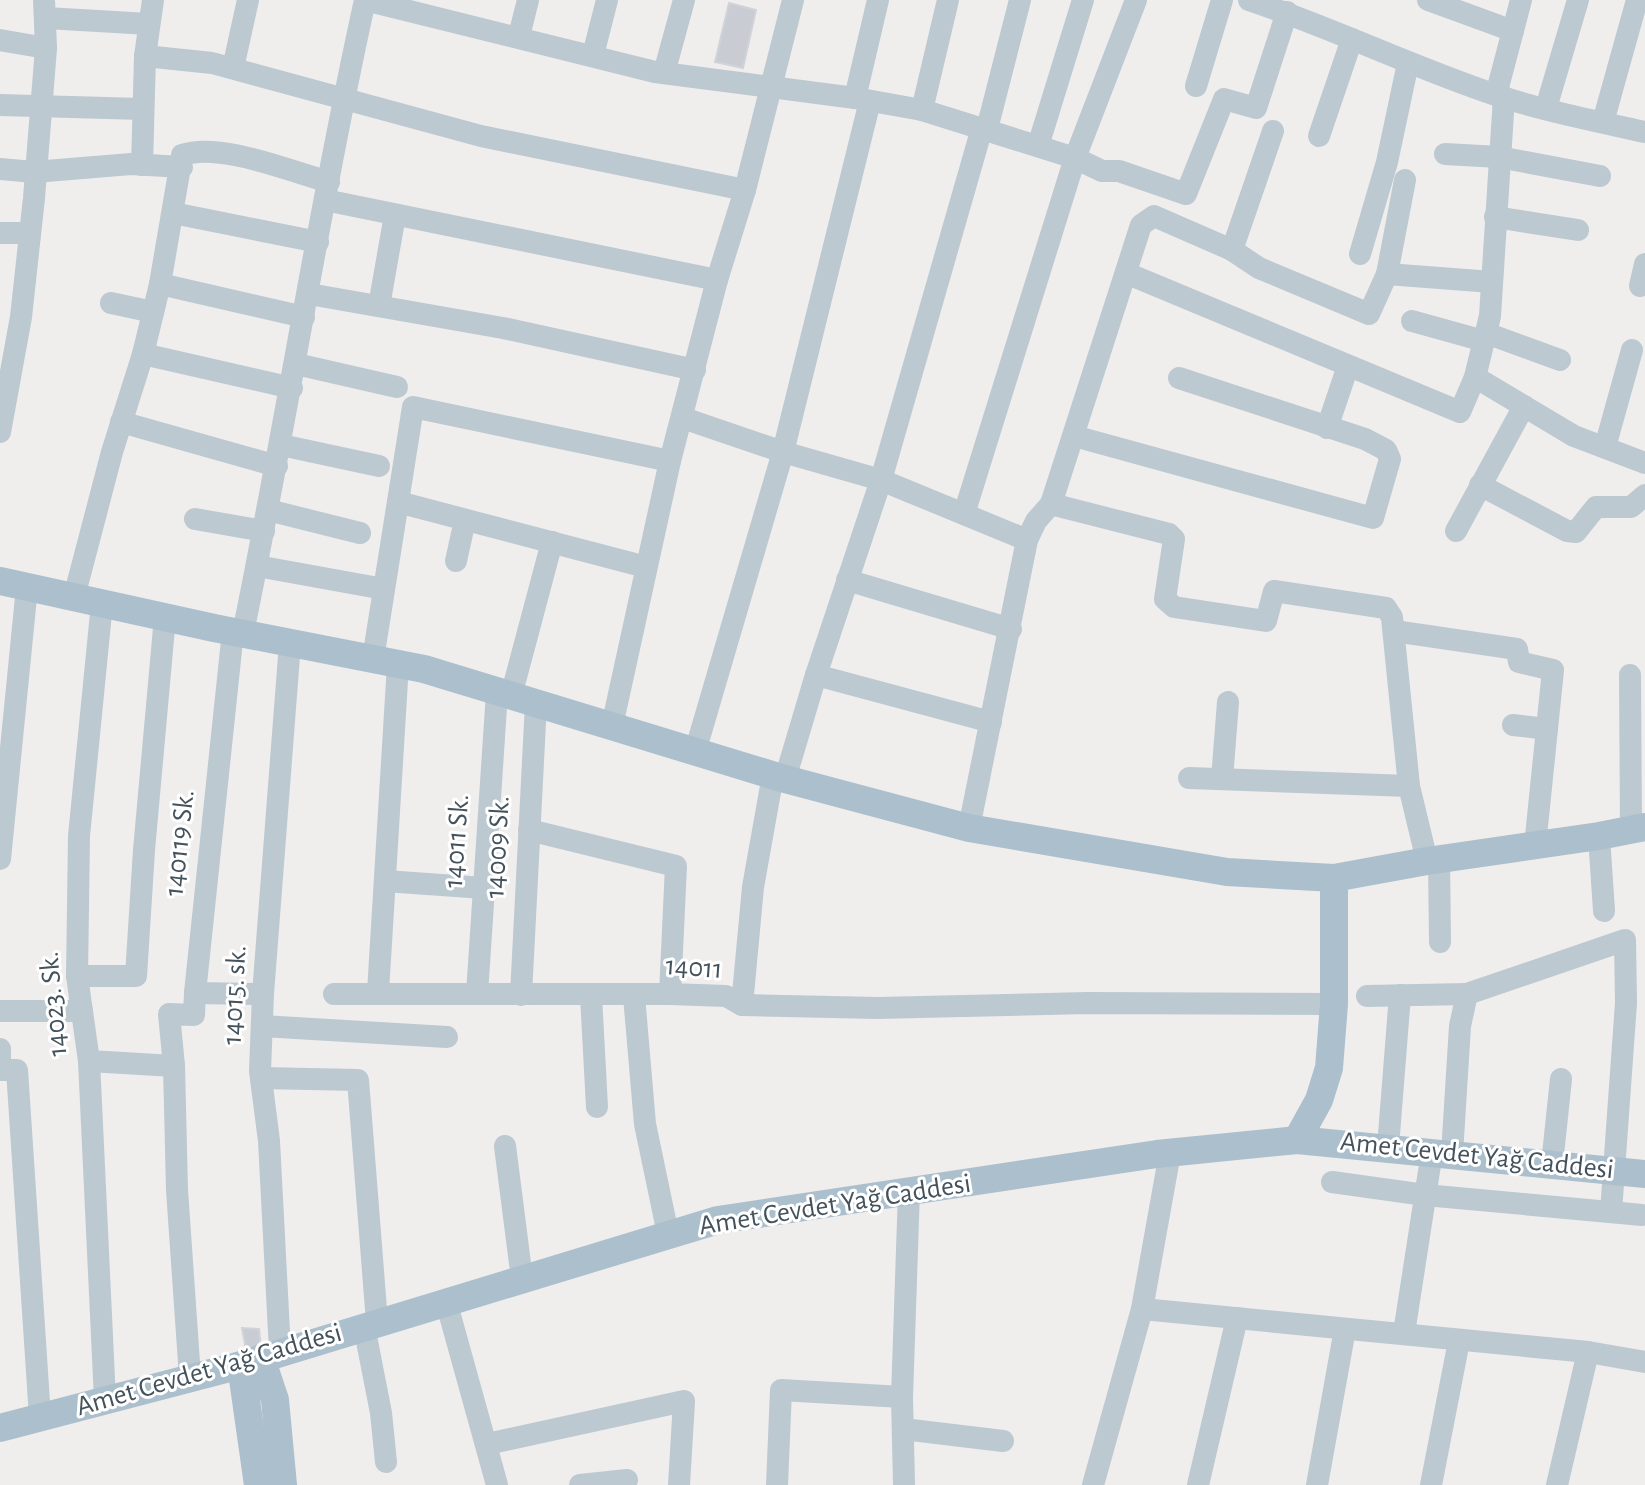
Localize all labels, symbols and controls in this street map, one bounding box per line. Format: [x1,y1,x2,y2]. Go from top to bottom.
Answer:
street label: 140119 Sk. [160,788,200,898]
street label: 14011 Sk. [440,793,474,889]
street label: 14009 Sk. [481,795,515,899]
street label: 14015. sk. [218,944,252,1046]
street label: 14023. Sk. [35,950,73,1058]
street label: 14011 [665,952,723,984]
street label: Amet Cevdet Yağ Caddesi [1339,1128,1615,1184]
street label: Amet Cevdet Yağ Caddesi [697,1170,973,1240]
street label: Amet Cevdet Yağ Caddesi [73,1319,345,1421]

